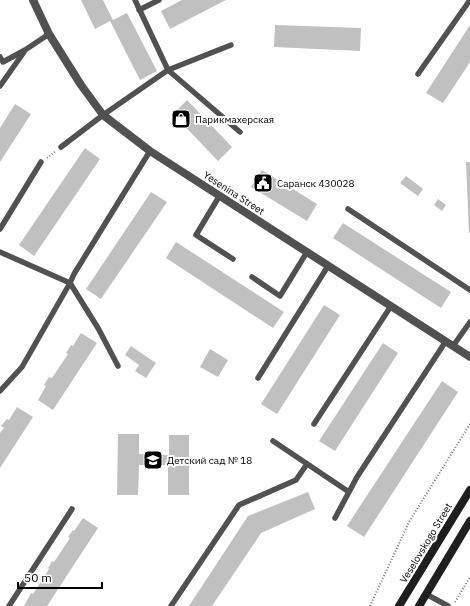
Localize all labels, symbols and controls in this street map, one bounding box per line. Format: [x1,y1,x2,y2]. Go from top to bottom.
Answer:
shop icon: Парикмахерская [170,108,192,130]
place label: Парикмахерская [195,113,274,126]
street label: Yesenina Street [201,168,267,218]
public building icon: Саранск 430028 [252,172,274,194]
place label: Саранск 430028 [277,177,354,190]
school or university icon: Детский сад № 18 [142,449,164,471]
place label: Детский сад № 18 [167,454,252,467]
street label: Veselovskogo Street [397,500,455,585]
scale bar [18,564,102,590]
text: 50 m [24,570,52,585]

